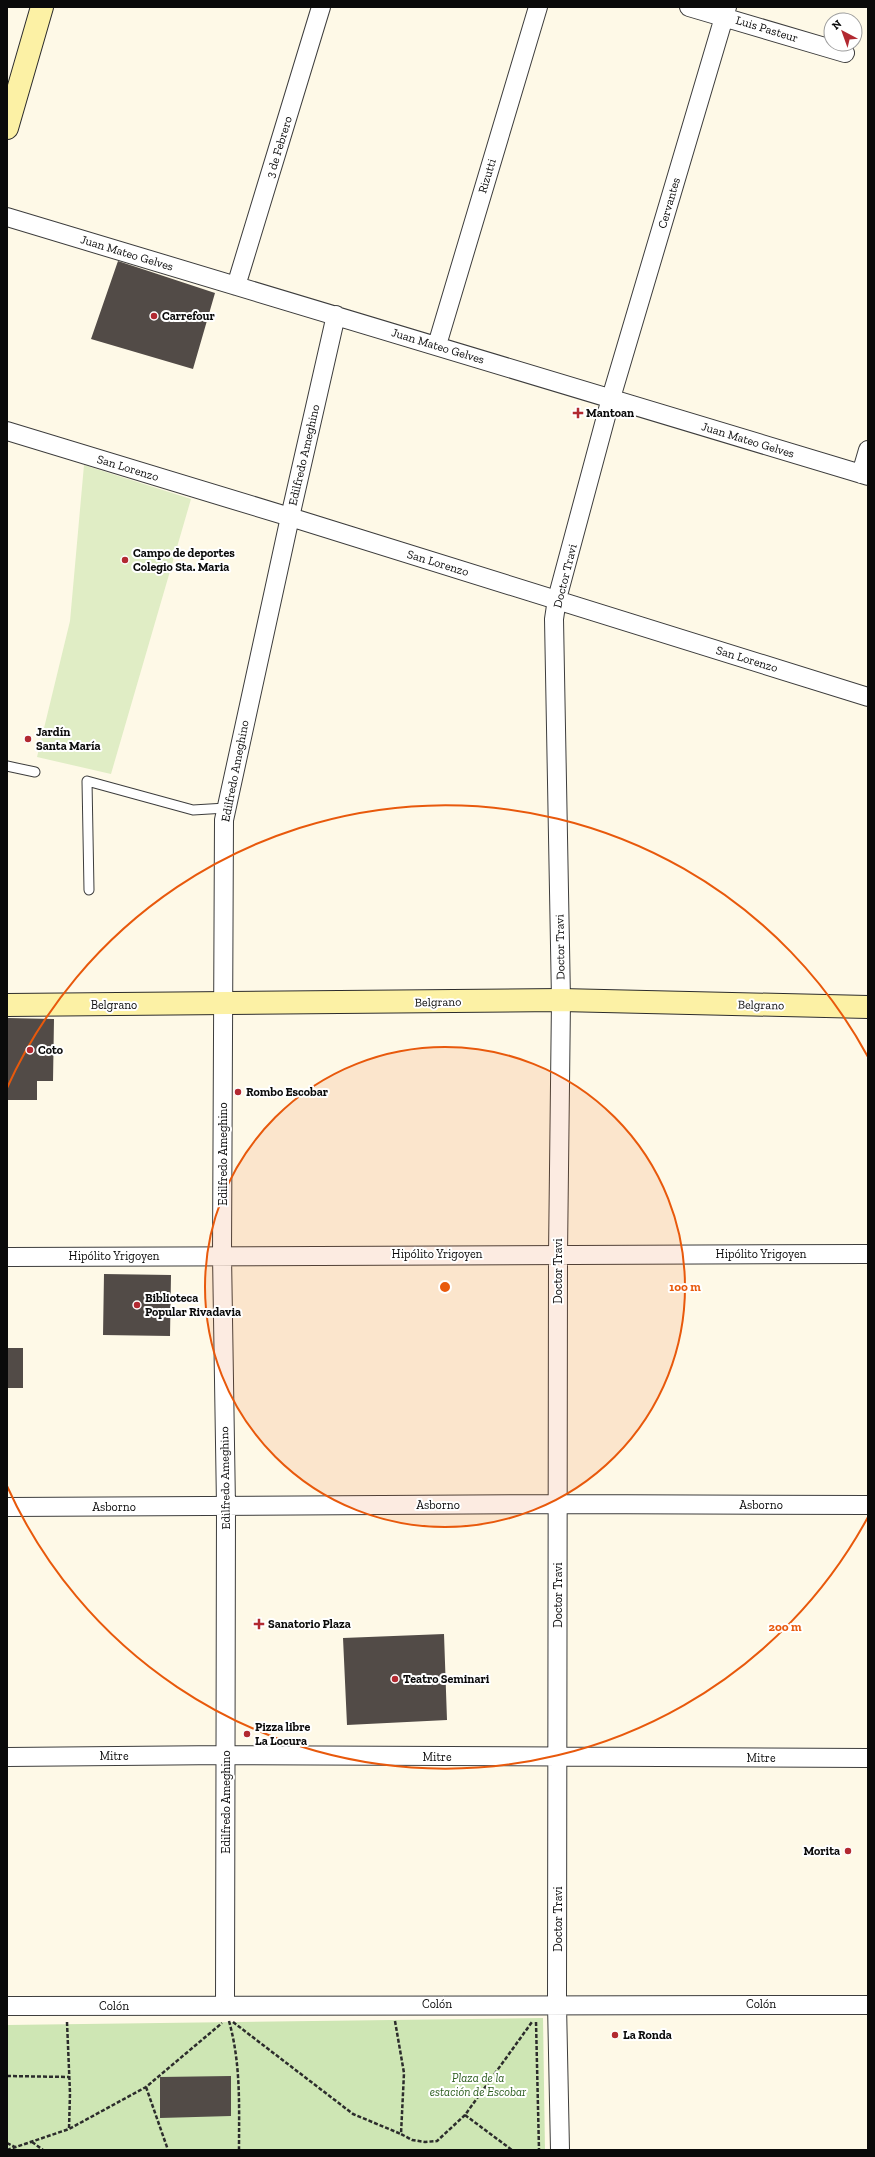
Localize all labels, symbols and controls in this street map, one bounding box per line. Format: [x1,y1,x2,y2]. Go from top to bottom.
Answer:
north arrow [823,12,863,52]
street label: Luis Pasteur [734,13,800,45]
text: N [829,17,845,32]
street label: 3 de Febrero [263,114,295,180]
street label: Rizutti [475,156,499,195]
street label: Cervantes [655,176,683,230]
street label: Juan Mateo Gelves [79,232,175,274]
place label: Carrefour [162,309,216,323]
marker: Carrefour [149,311,159,321]
street label: Juan Mateo Gelves [390,325,486,367]
street label: Edilfredo Ameghino [286,403,322,507]
place label: Mantoan [586,406,634,420]
marker: Mantoan [573,408,583,418]
street label: Juan Mateo Gelves [700,419,796,461]
street label: San Lorenzo [95,452,161,484]
street label: Doctor Travi [550,542,580,609]
place label: Campo de deportes Colegio Sta. Maria [133,546,235,574]
street label: San Lorenzo [405,547,471,579]
marker: Campo de deportes Colegio Sta. Maria [120,555,130,565]
street label: San Lorenzo [714,643,780,675]
street label: Edilfredo Ameghino [218,719,252,823]
place label: Jardín Santa María [36,725,101,753]
marker: Jardín Santa María [23,734,33,744]
street label: Doctor Travi [552,914,568,980]
street label: Belgrano [415,995,461,1009]
street label: Belgrano [91,998,137,1012]
street label: Belgrano [738,998,784,1012]
place label: Coto [38,1043,64,1057]
marker: Coto [25,1045,35,1055]
place label: Rombo Escobar [246,1085,329,1099]
marker: Rombo Escobar [233,1087,243,1097]
street label: Edilfredo Ameghino [216,1102,230,1206]
street label: Doctor Travi [551,1238,565,1304]
street label: Hipólito Yrigoyen [392,1247,483,1261]
street label: Hipólito Yrigoyen [716,1247,807,1261]
street label: Hipólito Yrigoyen [69,1249,160,1263]
centre of rings [438,1280,452,1294]
text: 100 m [669,1280,701,1294]
place label: Biblioteca Popular Rivadavia [145,1291,241,1319]
marker: Biblioteca Popular Rivadavia [132,1300,142,1310]
street label: Edilfredo Ameghino [217,1426,233,1530]
street label: Asborno [416,1498,460,1512]
street label: Asborno [739,1498,783,1512]
street label: Asborno [92,1500,136,1514]
street label: Doctor Travi [551,1562,565,1628]
place label: Sanatorio Plaza [268,1617,351,1631]
marker: Sanatorio Plaza [253,1618,265,1630]
text: 200 m [768,1620,802,1634]
place label: Teatro Seminari [403,1672,490,1686]
marker: Teatro Seminari [390,1674,400,1684]
place label: Pizza libre La Locura [255,1720,310,1748]
marker: Pizza libre La Locura [242,1729,252,1739]
street label: Mitre [99,1749,129,1763]
street label: Edilfredo Ameghino [219,1750,233,1854]
street label: Mitre [422,1750,452,1764]
street label: Mitre [746,1751,776,1765]
place label: Morita [803,1844,840,1858]
marker: Morita [843,1846,853,1856]
street label: Doctor Travi [551,1886,565,1952]
street label: Colón [422,1997,452,2011]
street label: Colón [746,1997,776,2011]
street label: Colón [99,1999,129,2013]
place label: La Ronda [623,2028,672,2042]
marker: La Ronda [610,2030,620,2040]
park label: Plaza de la estación de Escobar [430,2071,527,2099]

